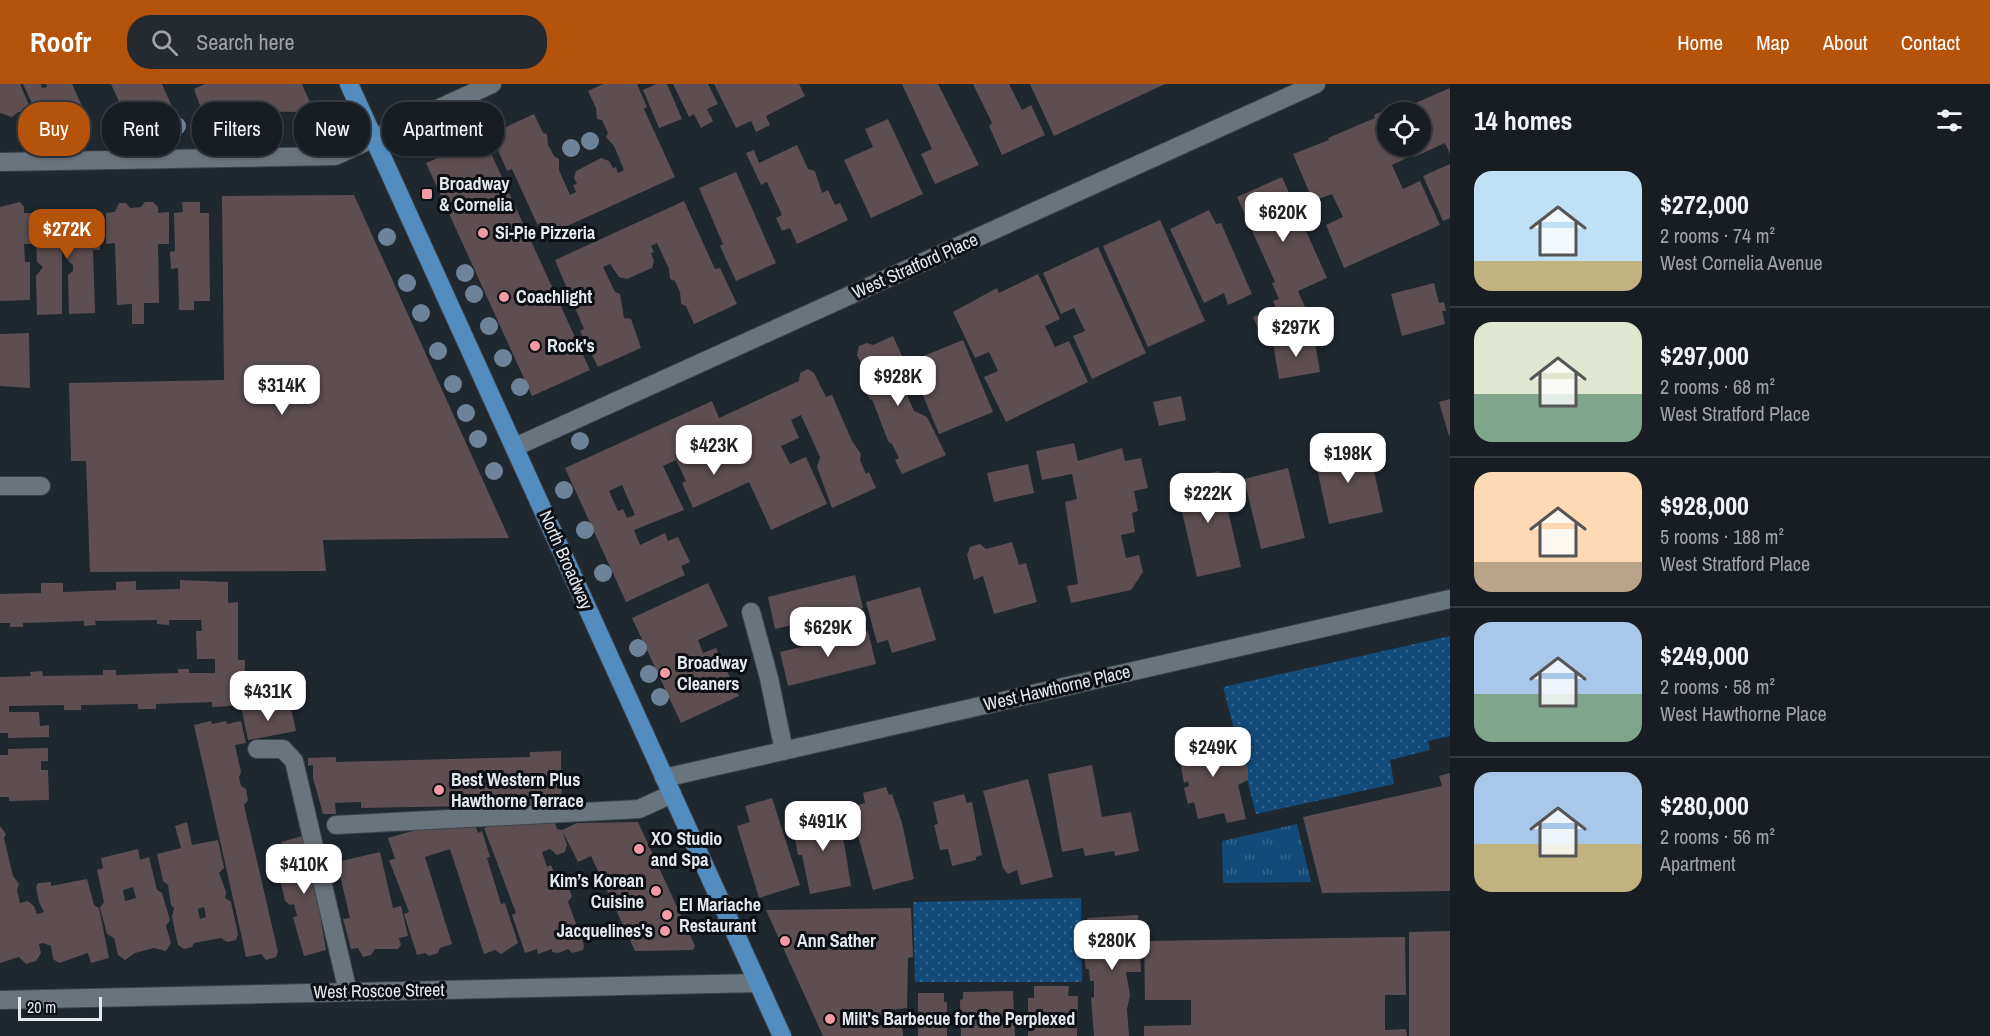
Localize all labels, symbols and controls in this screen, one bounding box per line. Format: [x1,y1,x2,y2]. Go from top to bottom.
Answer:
search box [127,15,547,69]
text: Roofr [30,23,91,61]
icon: search [148,26,181,59]
text: Search here [196,27,295,57]
text: Home [1677,28,1723,57]
text: Map [1756,28,1790,57]
text: About [1823,28,1868,57]
text: Contact [1901,28,1960,57]
chip: Buy [18,102,90,156]
chip: Rent [102,102,180,156]
chip: Filters [192,102,282,156]
chip: New [294,102,370,156]
chip: Apartment [382,102,504,156]
map controls [1377,102,1431,156]
button: locate [1377,102,1431,156]
text: 14 homes [1474,103,1572,138]
icon: filters [1933,104,1966,137]
place label: Broadway & Cornelia [439,171,514,217]
marker: Broadway & Cornelia [420,187,434,201]
text: $272,000 [1660,187,1749,222]
pin: $620K [1241,192,1325,243]
icon: home [1522,195,1594,267]
text: $620K [1259,198,1307,225]
pin: $272K [25,209,109,260]
text: $272K [43,215,91,242]
place label: Si-Pie Pizzeria [495,220,596,245]
text: 2 rooms · 74 m² [1660,222,1775,249]
marker: Si-Pie Pizzeria [476,226,490,240]
street label: West Stratford Place [848,227,982,304]
text: West Cornelia Avenue [1660,249,1823,276]
place label: Coachlight [516,284,592,309]
marker: Coachlight [497,290,511,304]
pin: $297K [1254,307,1338,358]
text: $297K [1272,313,1320,340]
place label: Rock's [547,333,595,358]
text: $297,000 [1660,338,1749,373]
marker: Rock's [528,339,542,353]
icon: home [1522,346,1594,418]
pin: $928K [856,356,940,407]
text: $928K [874,362,922,389]
pin: $314K [240,365,324,416]
text: $314K [258,371,306,398]
text: 2 rooms · 68 m² [1660,373,1775,400]
text: West Stratford Place [1660,400,1810,427]
pin: $423K [672,425,756,476]
text: $423K [690,431,738,458]
pin: $198K [1306,433,1390,484]
text: $198K [1324,439,1372,466]
pin: $222K [1166,473,1250,524]
text: $222K [1184,479,1232,506]
text: $928,000 [1660,488,1749,523]
icon: home [1522,496,1594,568]
street label: North Broadway [534,506,600,614]
text: 5 rooms · 188 m² [1660,523,1784,550]
text: West Stratford Place [1660,550,1810,577]
pin: $629K [786,607,870,658]
text: $629K [804,613,852,640]
text: $249,000 [1660,638,1749,673]
icon: home [1522,646,1594,718]
place label: Broadway Cleaners [677,650,748,696]
street label: West Hawthorne Place [981,658,1133,717]
marker: Broadway Cleaners [658,666,672,680]
pin: $431K [226,671,310,722]
text: 2 rooms · 58 m² [1660,673,1775,700]
text: $431K [244,677,292,704]
text: West Hawthorne Place [1660,700,1827,727]
pin: $249K [1171,727,1255,778]
text: $249K [1189,733,1237,760]
place label: Best Western Plus Hawthorne Terrace [451,767,584,813]
marker: Best Western Plus Hawthorne Terrace [432,783,446,797]
text: $280,000 [1660,788,1749,823]
icon: home [1522,796,1594,868]
pin: $491K [781,801,865,852]
text: $491K [799,807,847,834]
text: 2 rooms · 56 m² [1660,823,1775,850]
place label: XO Studio and Spa [651,826,722,872]
marker: XO Studio and Spa [632,842,646,856]
pin: $410K [262,844,346,895]
text: $410K [280,850,328,877]
text: Apartment [1660,850,1736,877]
place label: Kim’s Korean Cuisine [549,868,644,914]
marker: Kim’s Korean Cuisine [649,884,663,898]
place label: El Mariache Restaurant [679,892,761,938]
marker: El Mariache Restaurant [660,908,674,922]
place label: Jacquelines's [557,918,653,943]
pin: $280K [1070,920,1154,971]
marker: Jacquelines's [658,924,672,938]
text: $280K [1088,926,1136,953]
place label: Ann Sather [797,928,876,953]
marker: Ann Sather [778,934,792,948]
street label: West Roscoe Street [313,977,445,1004]
scale bar [18,994,102,1022]
text: 20 m [27,996,56,1018]
place label: Milt's Barbecue for the Perplexed [842,1006,1075,1031]
marker: Milt's Barbecue for the Perplexed [823,1012,837,1026]

